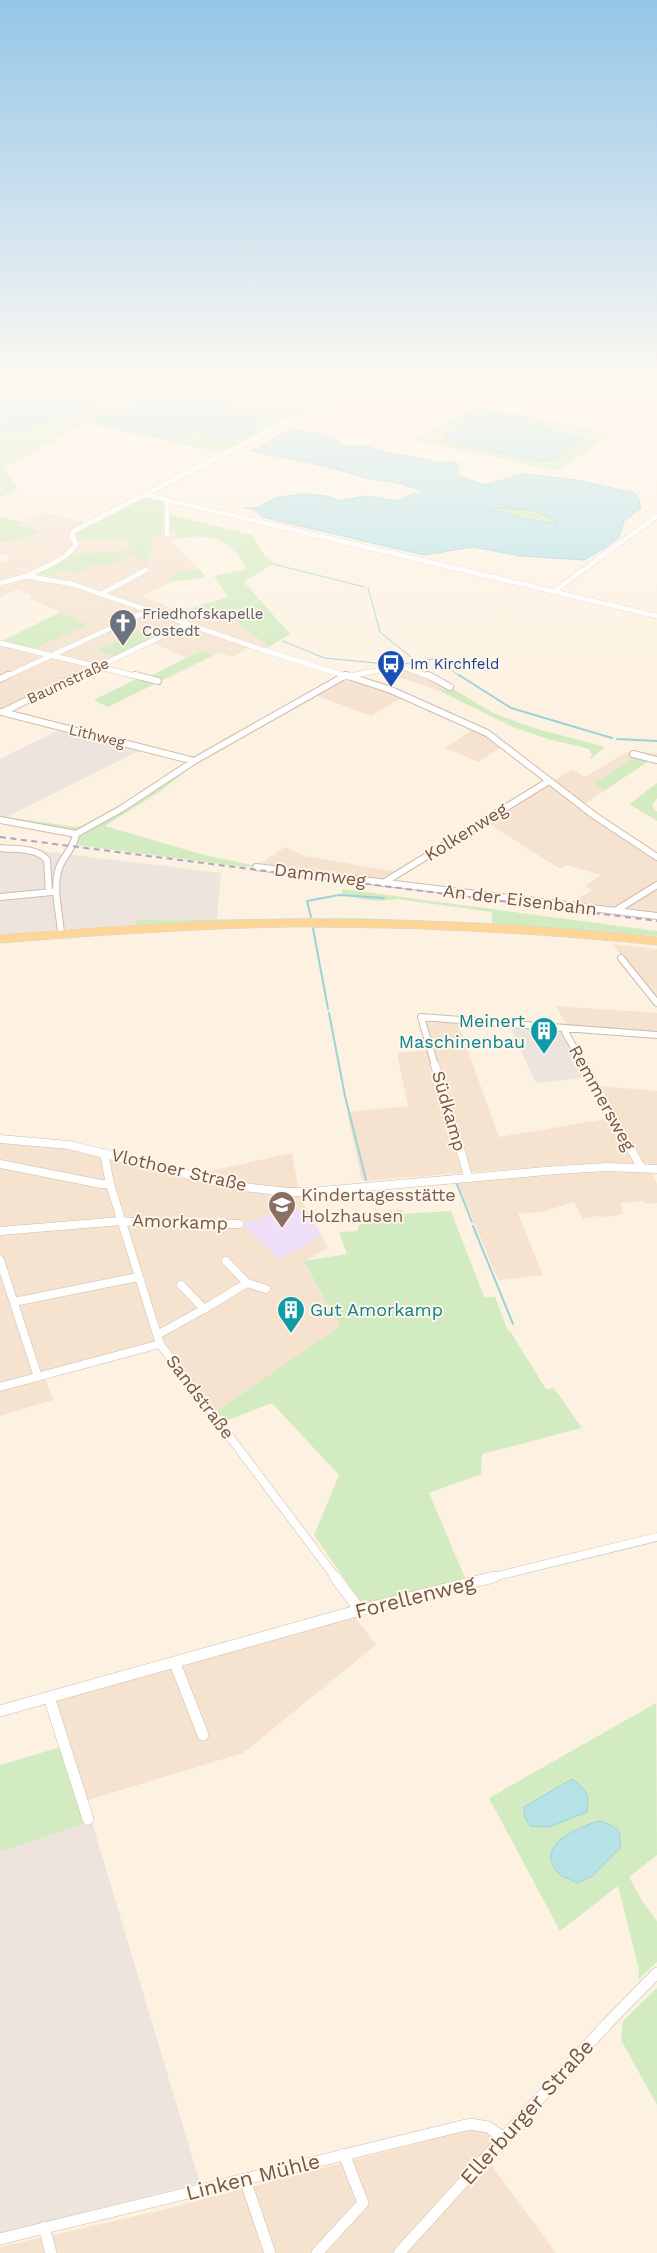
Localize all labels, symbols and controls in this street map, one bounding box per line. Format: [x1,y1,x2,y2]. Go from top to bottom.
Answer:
place label: Friedhofskapelle Costedt [142,605,263,640]
church icon: Friedhofskapelle Costedt [108,608,138,647]
bus stop icon: Im Kirchfeld [376,649,406,688]
street label: Baumstraße [24,654,112,708]
place label: Im Kirchfeld [410,655,499,673]
street label: Lithweg [67,720,127,752]
street label: Kolkenweg [421,798,511,865]
street label: Dammweg [273,858,367,891]
street label: An der Eisenbahn [442,880,598,919]
place label: Meinert Maschinenbau [399,1010,525,1052]
building icon: Meinert Maschinenbau [529,1016,559,1055]
street label: Remmersweg [565,1041,640,1155]
street label: Südkamp [428,1068,471,1153]
street label: Vlothoer Straße [109,1144,249,1195]
place label: Kindertagesstätte Holzhausen [301,1184,456,1226]
school or university icon: Kindertagesstätte Holzhausen [267,1190,297,1229]
street label: Amorkamp [132,1209,228,1234]
building icon: Gut Amorkamp [276,1295,306,1334]
place label: Gut Amorkamp [310,1299,443,1320]
street label: Sandstraße [162,1351,239,1443]
street label: Forellenweg [352,1569,478,1624]
street label: Ellerburger Straße [455,2034,599,2190]
street label: Linken Mühle [183,2148,322,2205]

